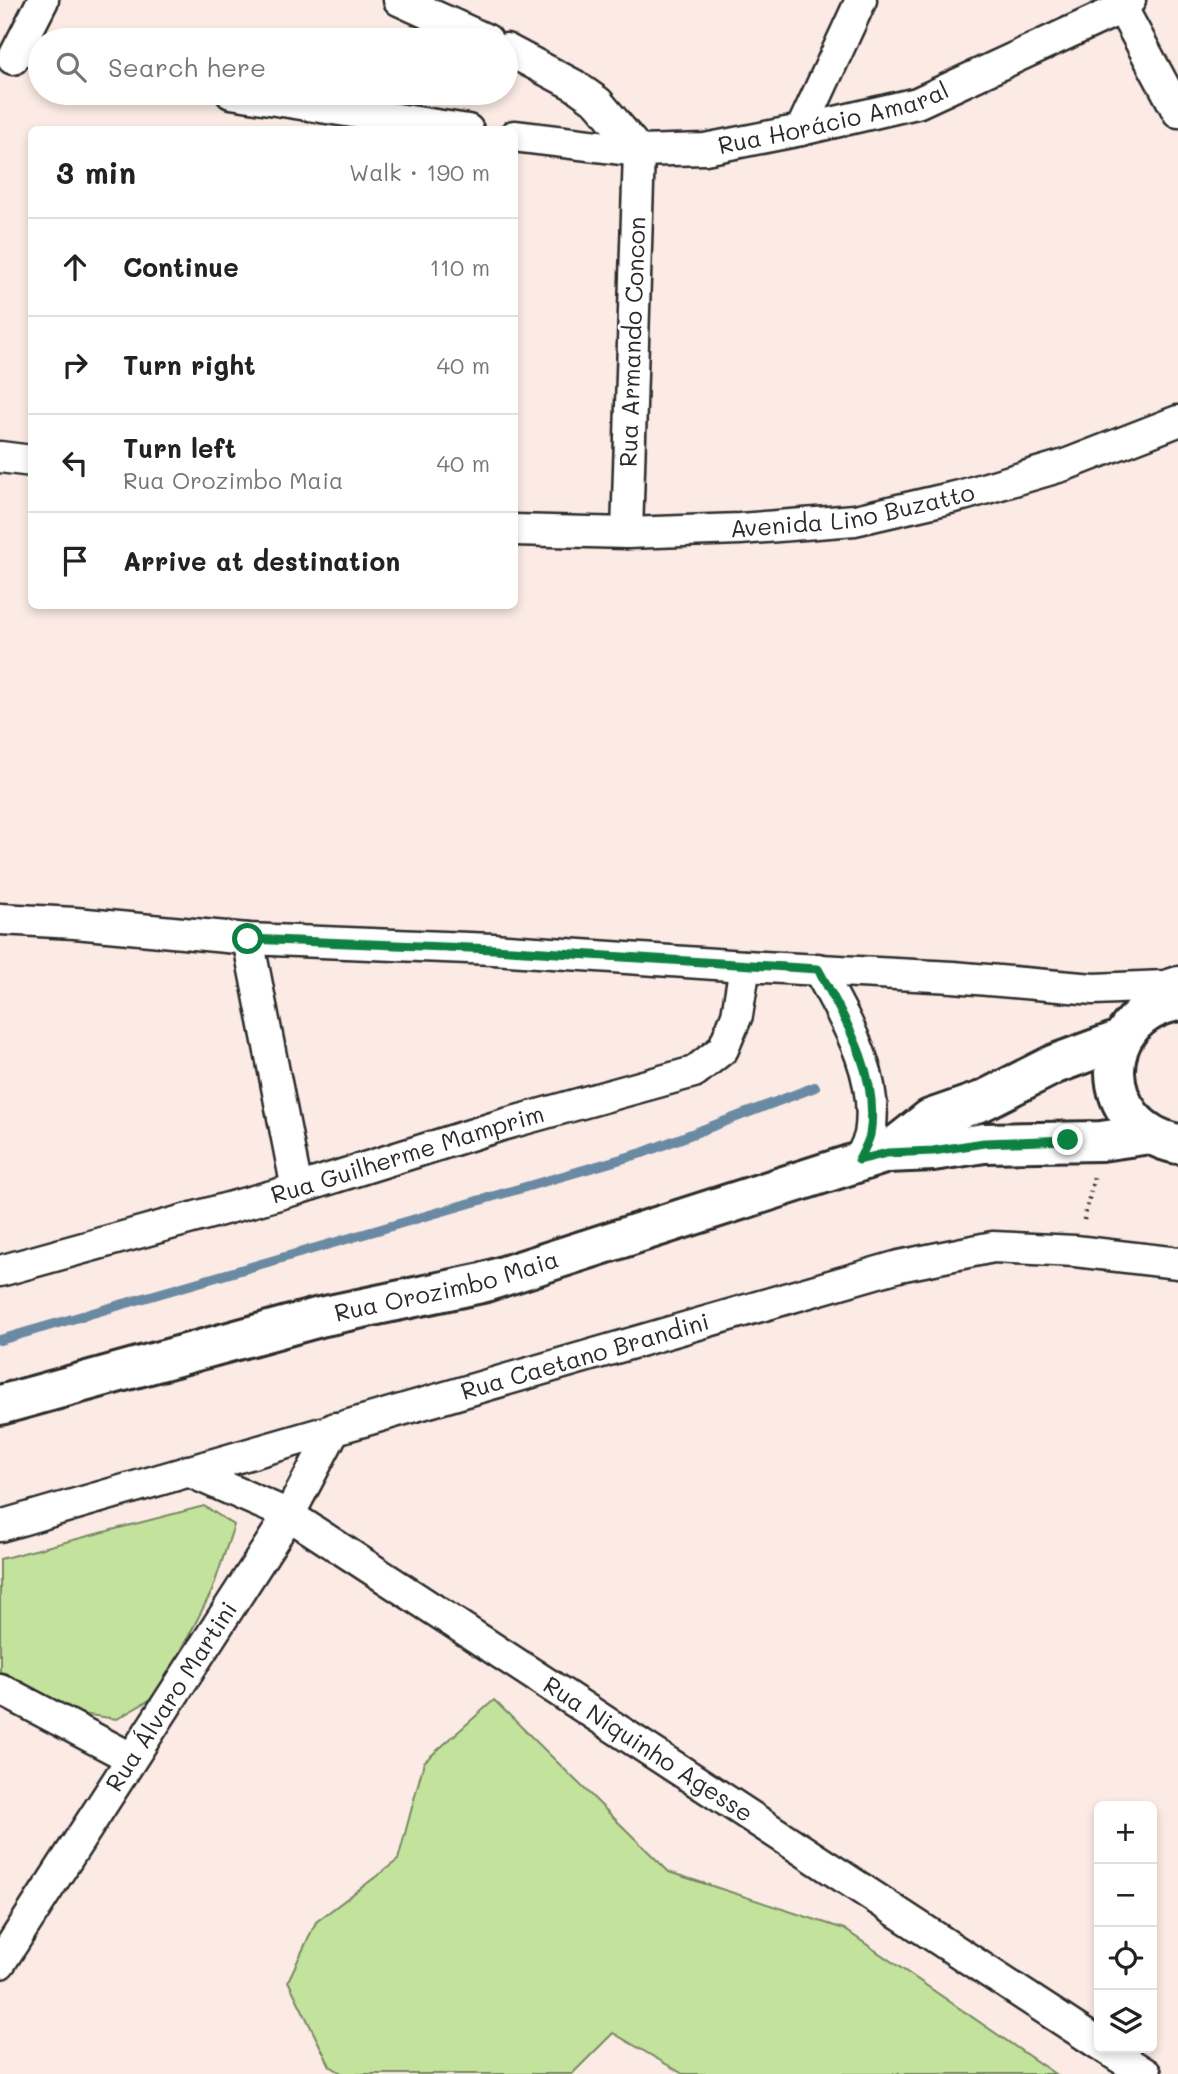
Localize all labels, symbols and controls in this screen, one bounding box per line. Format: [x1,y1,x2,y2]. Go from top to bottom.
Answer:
search box [28,28,518,105]
icon: search [52,48,90,86]
text: Search here [108,50,266,84]
street label: Rua Horácio Amaral [715,74,953,160]
text: 3 min [56,152,136,192]
text: Walk · 190 m [349,157,490,187]
street label: Rua Armando Concon [612,216,651,468]
icon: ahead [56,248,94,286]
text: Continue [123,250,239,284]
text: 110 m [430,252,490,282]
icon: right [56,346,94,384]
text: Turn right [123,348,256,382]
text: 40 m [437,350,490,380]
text: Turn left [123,431,236,465]
icon: left [56,444,94,482]
text: 40 m [437,448,490,478]
text: Rua Orozimbo Maia [123,465,343,495]
street label: Avenida Lino Buzatto [730,476,978,543]
icon: arrive [56,542,94,580]
text: Arrive at destination [123,544,400,578]
route start [232,923,263,954]
street label: Rua Guilherme Mamprim [267,1097,547,1209]
route end [1052,1124,1083,1155]
street label: Rua Orozimbo Maia [331,1242,562,1328]
street label: Rua Caetano Brandini [457,1305,713,1406]
street label: Rua Álvaro Martini [98,1595,243,1797]
street label: Rua Niquinho Agesse [538,1668,760,1828]
map controls [1094,1801,1157,2053]
button: + [1094,1801,1157,1864]
button: − [1094,1864,1157,1927]
button: locate [1094,1927,1157,1990]
button: layers [1094,1990,1157,2053]

